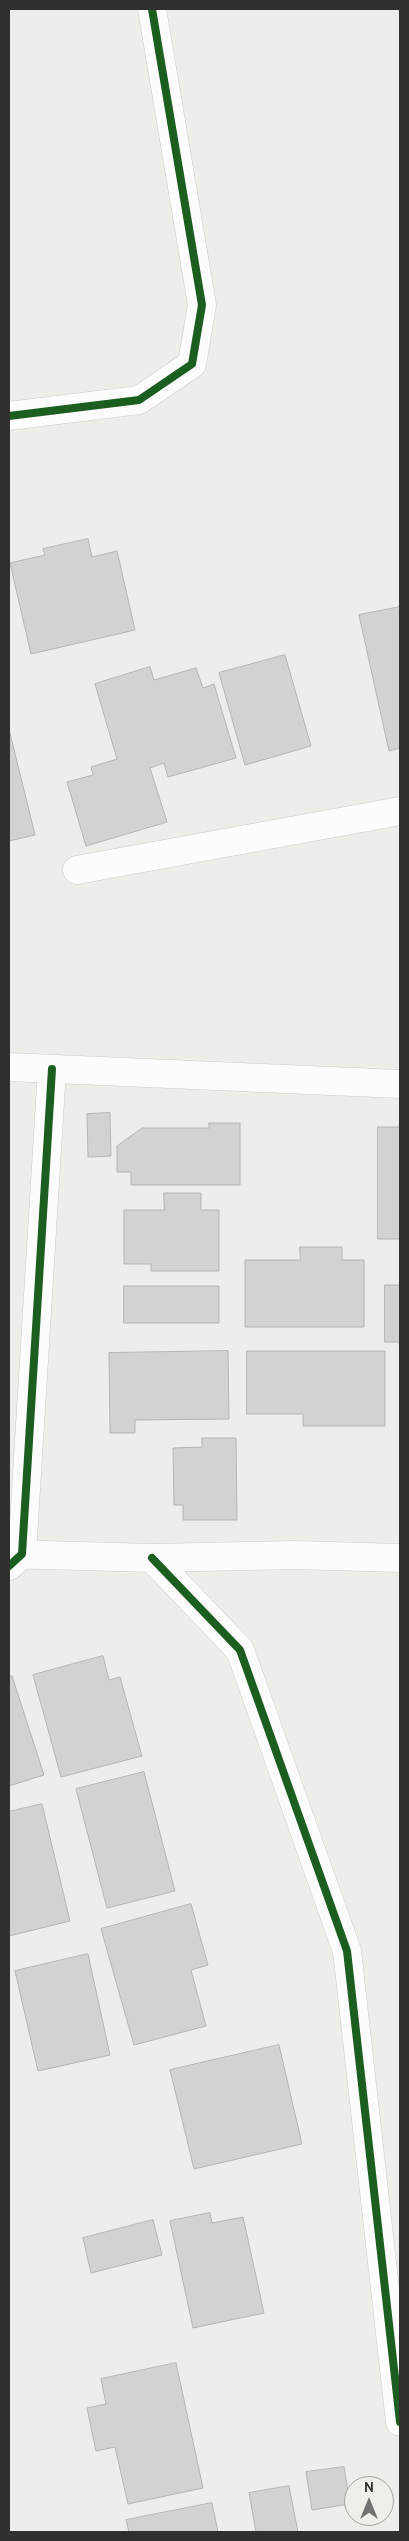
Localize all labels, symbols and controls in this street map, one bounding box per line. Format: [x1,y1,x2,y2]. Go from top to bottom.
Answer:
north arrow [344,2476,394,2526]
text: N [364,2478,374,2496]

